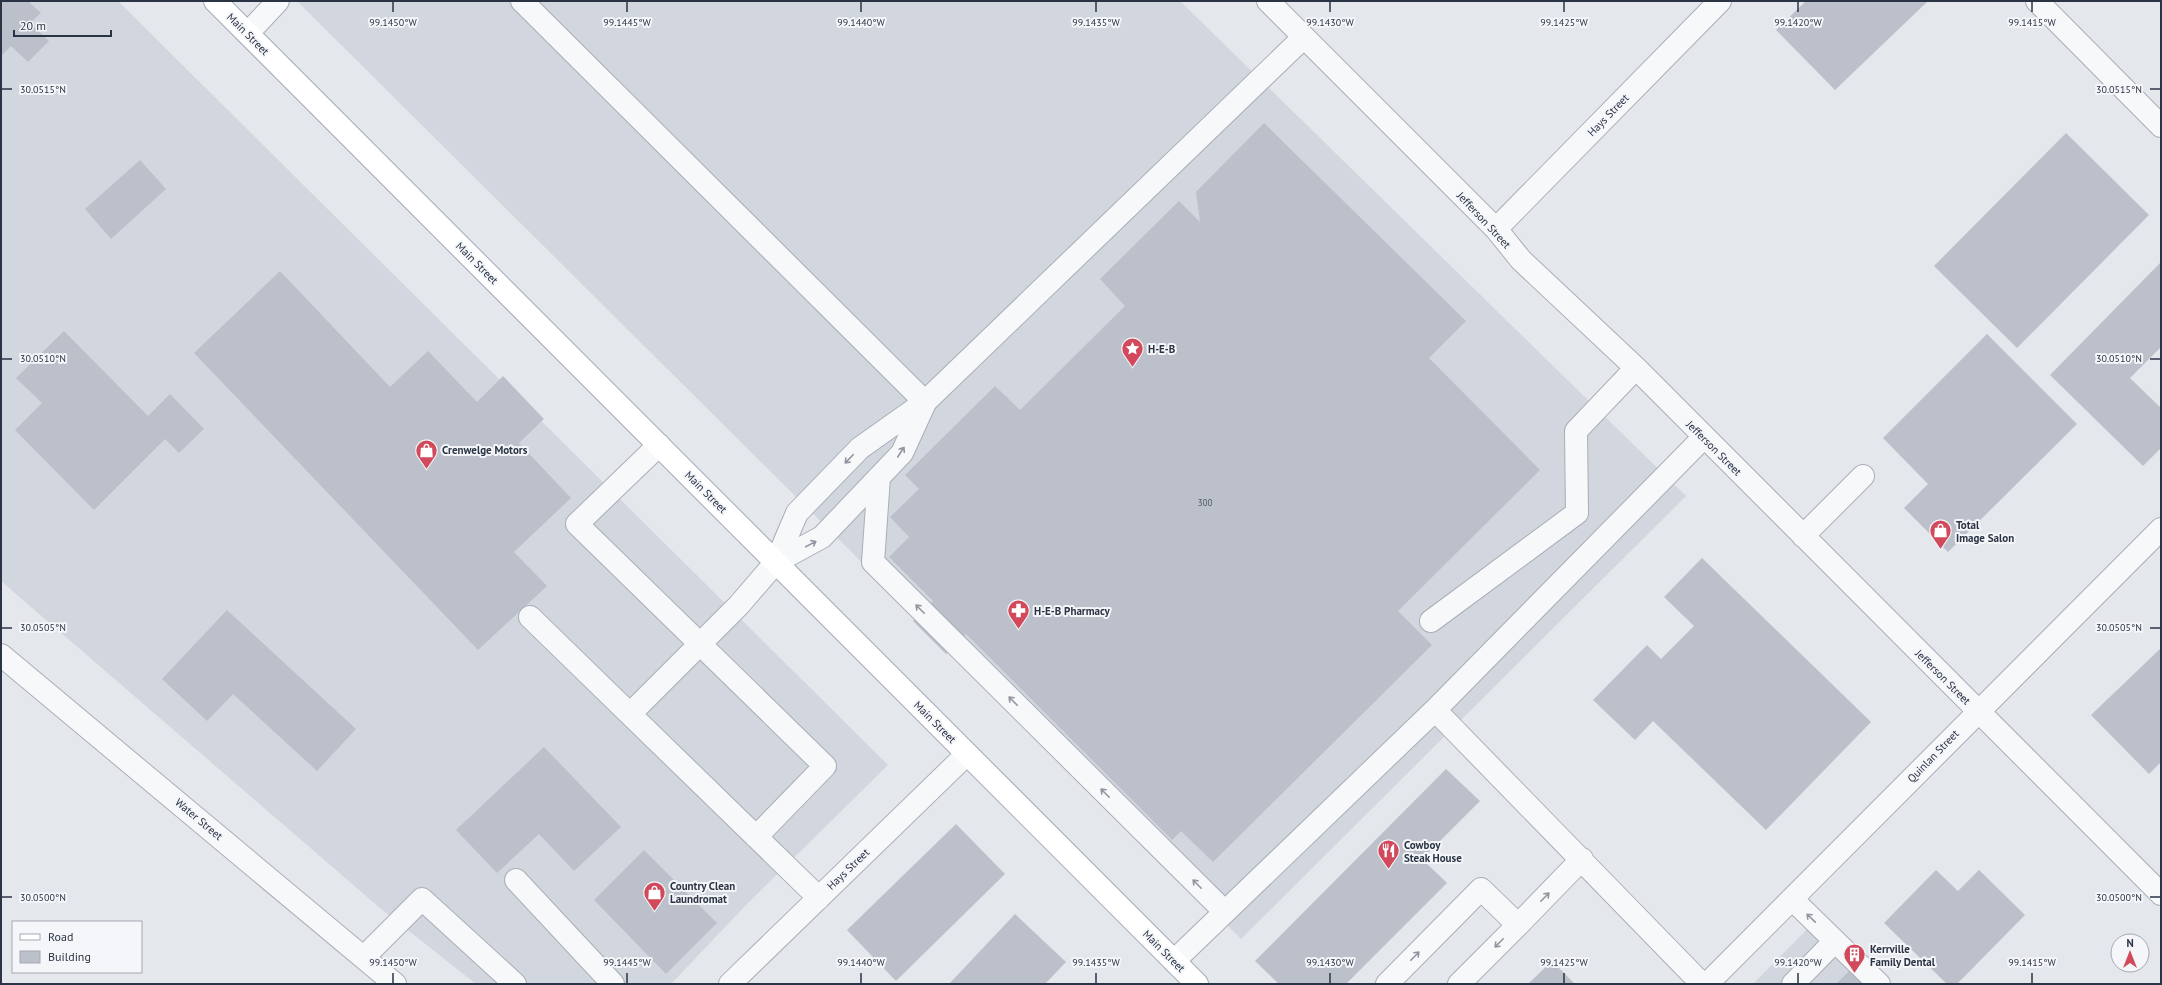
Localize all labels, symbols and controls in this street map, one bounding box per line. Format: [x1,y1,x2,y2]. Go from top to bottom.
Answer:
street label: Main Street [224,10,272,58]
scale bar [14,12,111,38]
text: 99.1450°W [369,16,417,29]
text: 99.1445°W [603,16,651,29]
text: 99.1440°W [837,16,885,29]
text: 99.1435°W [1072,16,1120,29]
text: 99.1430°W [1306,16,1354,29]
text: 99.1425°W [1540,16,1588,29]
text: 99.1420°W [1774,16,1822,29]
text: 99.1415°W [2008,16,2056,29]
text: 20 m [20,18,46,33]
text: 30.0515°N [20,83,66,96]
text: 30.0515°N [2096,83,2142,96]
street label: Hays Street [1584,91,1632,139]
street label: Jefferson Street [1453,188,1514,252]
street label: Main Street [453,239,501,287]
place icon: H-E-B [1120,336,1146,369]
place label: H-E-B [1148,342,1176,356]
text: 30.0510°N [20,352,66,365]
text: 30.0510°N [2096,352,2142,365]
street label: Jefferson Street [1683,417,1745,479]
shop icon: Crenwelge Motors [413,437,439,470]
place label: Crenwelge Motors [442,443,528,457]
one-way arrow [898,446,906,458]
one-way arrow [844,454,854,464]
street label: Main Street [682,468,730,516]
house number: 300 [1198,497,1212,508]
shop icon: Total Image Salon [1928,518,1954,551]
place label: Total Image Salon [1956,518,2014,545]
one-way arrow [804,539,816,547]
pharmacy icon: H-E-B Pharmacy [1005,598,1031,631]
place label: H-E-B Pharmacy [1034,604,1111,618]
one-way arrow [915,605,925,614]
text: 30.0505°N [20,621,66,634]
text: 30.0505°N [2096,621,2142,634]
street label: Jefferson Street [1912,646,1974,708]
one-way arrow [1008,696,1018,706]
street label: Main Street [911,698,959,746]
street label: Quinlan Street [1904,726,1962,785]
one-way arrow [1100,788,1110,798]
street label: Water Street [172,795,226,843]
restaurant icon: Cowboy Steak House [1376,838,1402,871]
place label: Cowboy Steak House [1404,838,1462,865]
street label: Hays Street [824,845,872,893]
shop icon: Country Clean Laundromat [642,879,668,912]
place label: Country Clean Laundromat [670,879,735,906]
one-way arrow [1192,879,1202,889]
text: 30.0500°N [20,891,66,904]
text: 30.0500°N [2096,891,2142,904]
one-way arrow [1540,892,1550,902]
one-way arrow [1806,913,1816,923]
legend [12,921,142,973]
street label: Main Street [1140,927,1188,975]
text: Road [48,929,73,944]
north arrow [2110,933,2150,973]
text: N [2126,936,2134,950]
one-way arrow [1494,938,1504,948]
building icon: Kerrville Family Dental [1841,942,1867,975]
place label: Kerrville Family Dental [1870,942,1936,969]
text: Building [48,949,91,964]
one-way arrow [1410,951,1420,961]
text: 99.1450°W [369,956,417,969]
text: 99.1445°W [603,956,651,969]
text: 99.1440°W [837,956,885,969]
text: 99.1435°W [1072,956,1120,969]
text: 99.1430°W [1306,956,1354,969]
text: 99.1425°W [1540,956,1588,969]
text: 99.1420°W [1774,956,1822,969]
text: 99.1415°W [2008,956,2056,969]

